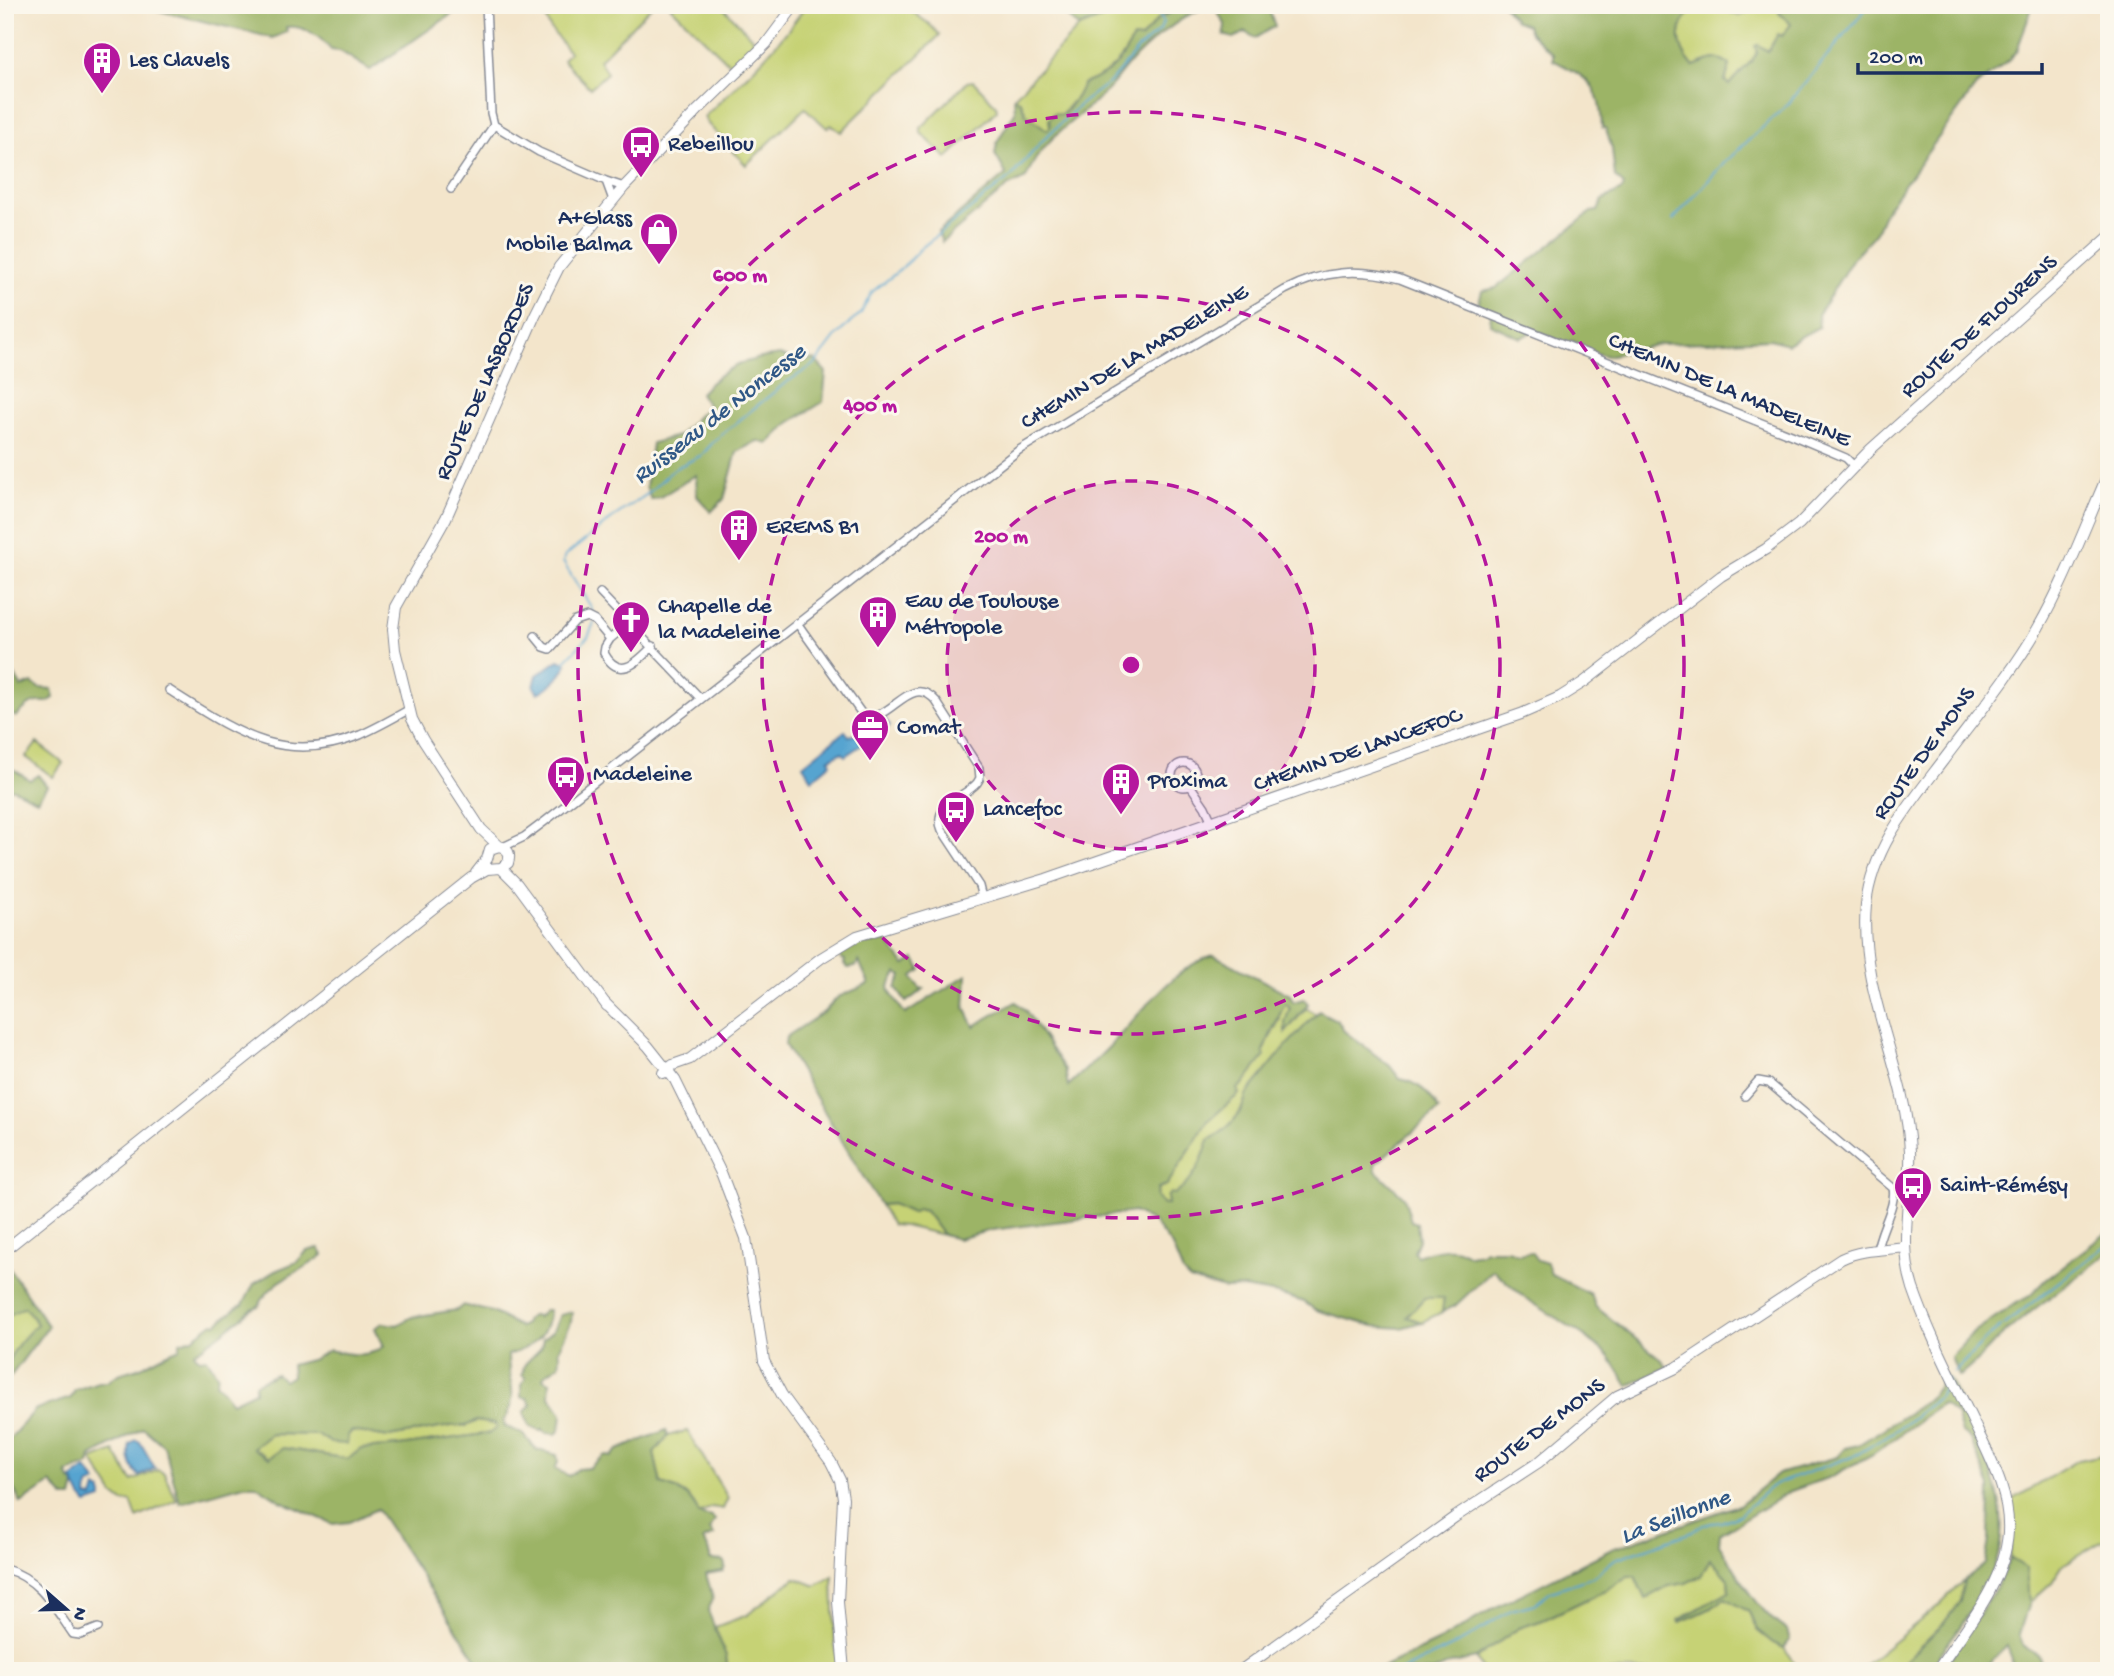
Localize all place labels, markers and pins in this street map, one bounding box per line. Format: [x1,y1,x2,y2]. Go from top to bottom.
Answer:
building icon: Les Clavels [81,40,123,95]
place label: Les Clavels [129,48,230,75]
bus stop icon: Rebeillou [620,124,662,179]
place label: Rebeillou [668,132,754,159]
place label: A+Glass Mobile Balma [506,206,633,259]
shop icon: A+Glass Mobile Balma [638,211,680,266]
building icon: EREMS B1 [718,507,760,562]
place label: EREMS B1 [766,515,860,542]
place label: Eau de Toulouse Métropole [905,589,1060,642]
place label: Chapelle de la Madeleine [658,594,781,647]
building icon: Eau de Toulouse Métropole [857,594,899,649]
church icon: Chapelle de la Madeleine [610,599,652,654]
centre of rings [1119,653,1143,677]
office icon: Comat [849,707,891,762]
place label: Comat [897,715,962,742]
bus stop icon: Madeleine [545,754,587,809]
building icon: Proxima [1100,761,1142,816]
place label: Madeleine [593,762,693,789]
place label: Proxima [1147,769,1228,796]
bus stop icon: Lancefoc [935,789,977,844]
place label: Lancefoc [983,797,1063,824]
bus stop icon: Saint-Rémésy [1892,1165,1934,1220]
place label: Saint-Rémésy [1940,1173,2068,1200]

